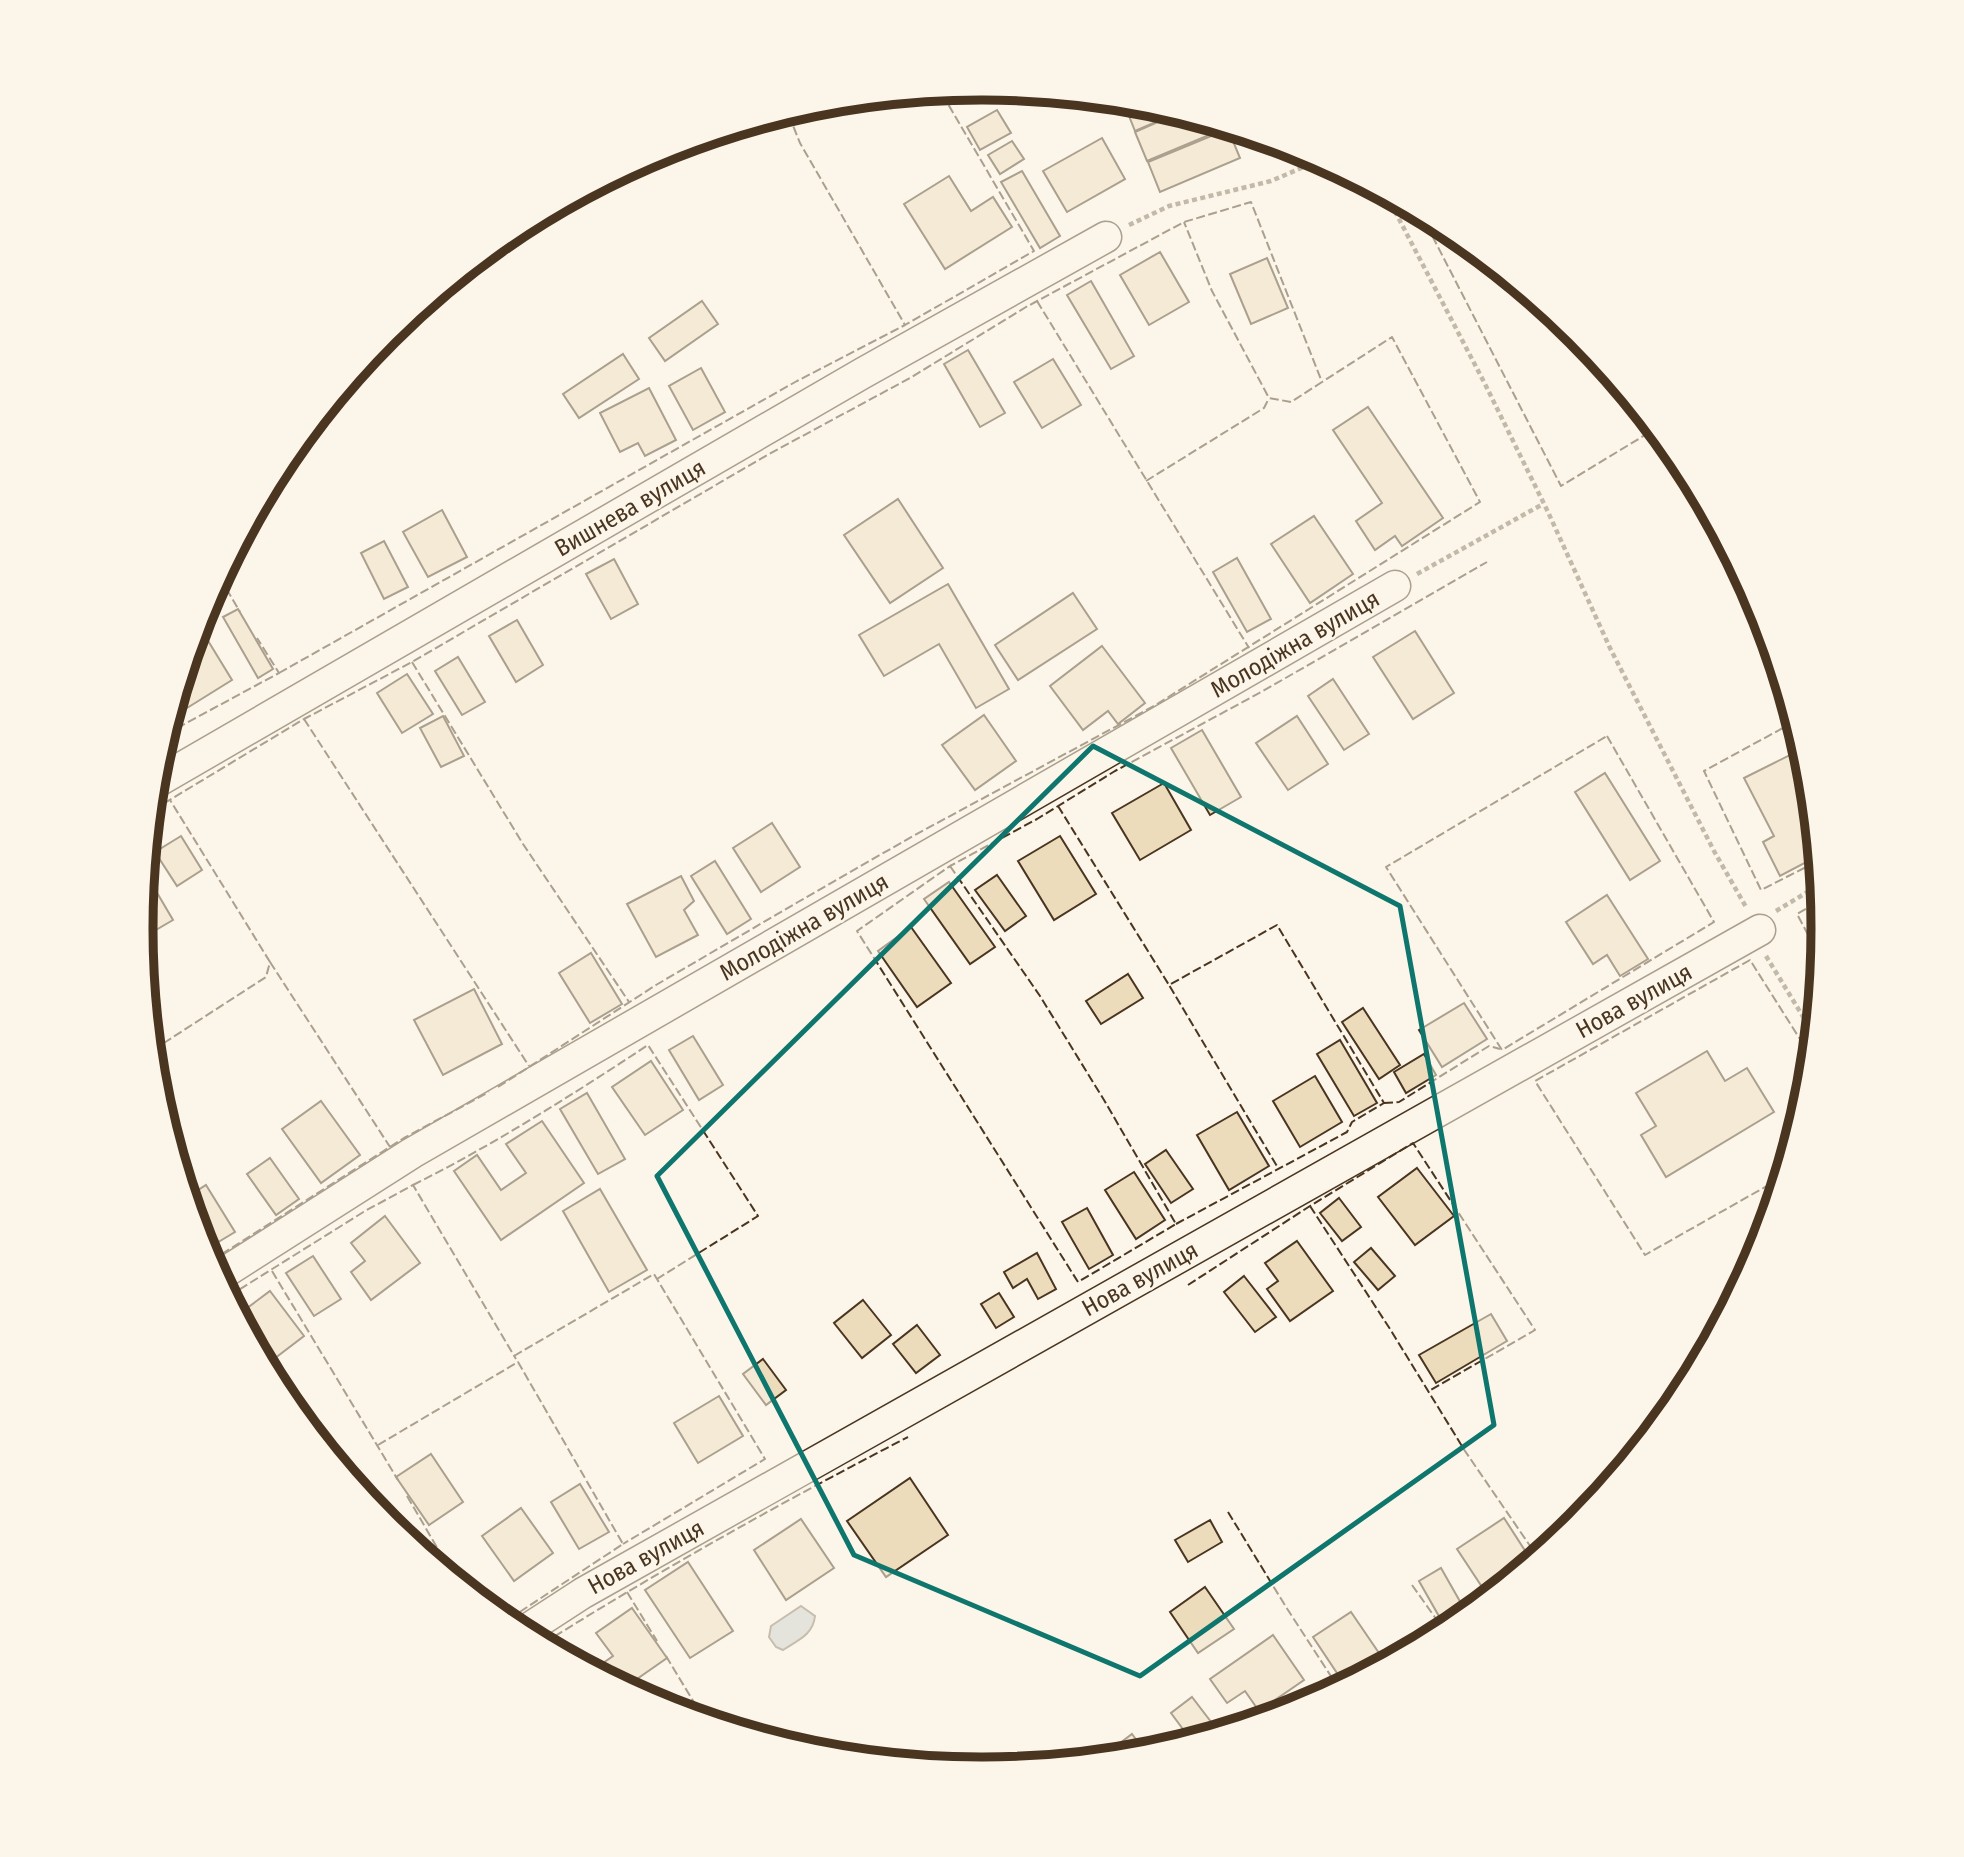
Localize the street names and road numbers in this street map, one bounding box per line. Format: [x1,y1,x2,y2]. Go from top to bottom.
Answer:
street label: Вишнева вулиця [550,454,710,562]
street label: Молодіжна вулиця [1206,584,1384,704]
street label: Молодіжна вулиця [715,867,893,987]
street label: Нова вулиця [1571,958,1697,1044]
street label: Нова вулиця [1077,1236,1203,1322]
street label: Нова вулиця [583,1514,709,1600]

